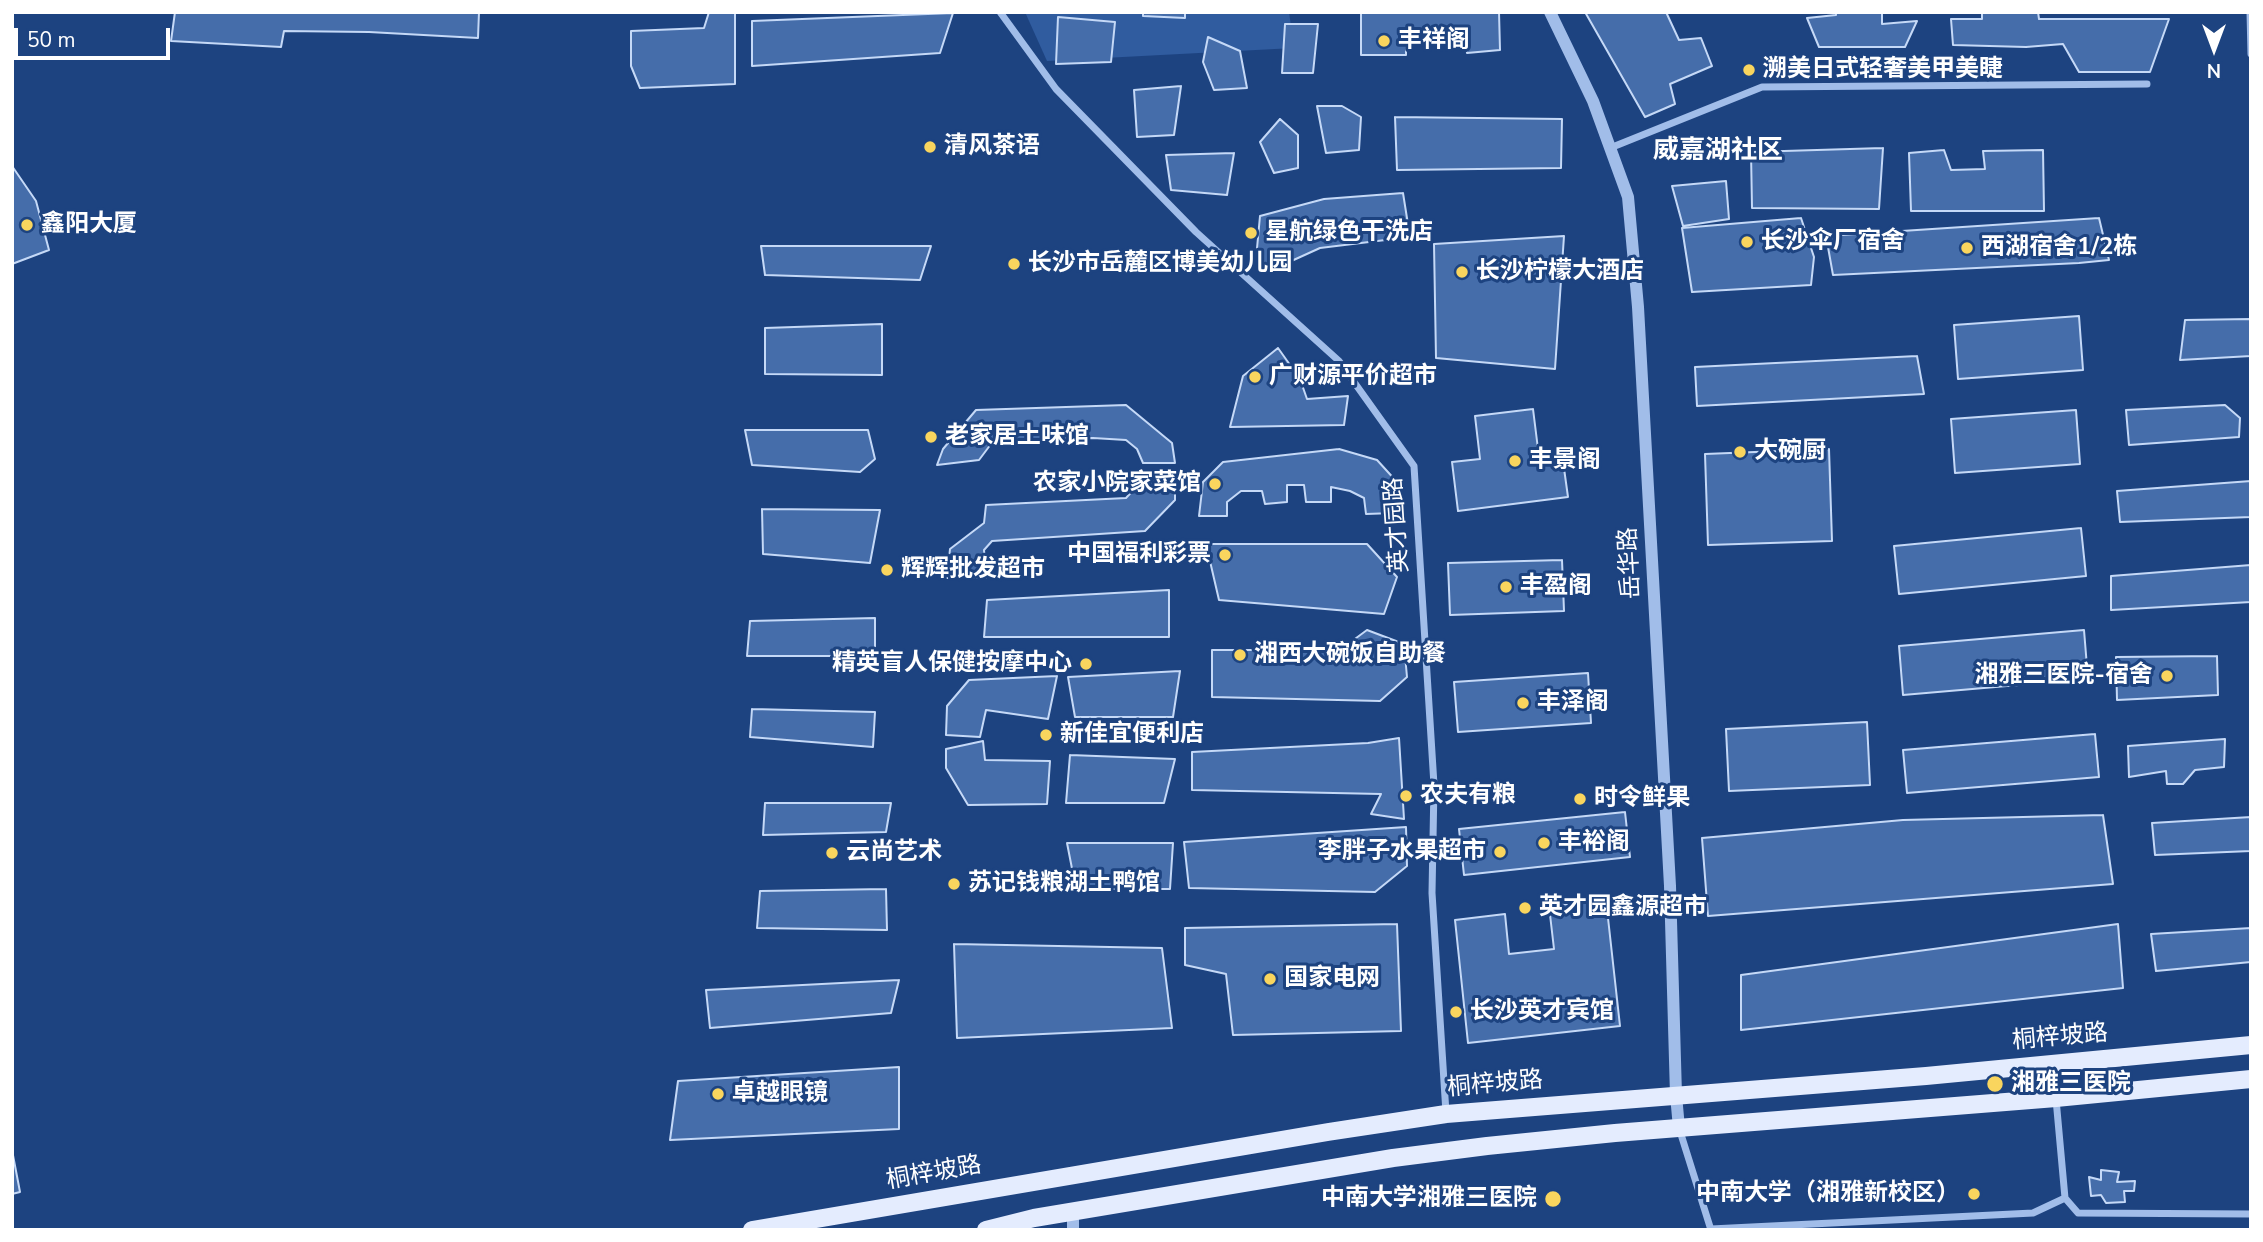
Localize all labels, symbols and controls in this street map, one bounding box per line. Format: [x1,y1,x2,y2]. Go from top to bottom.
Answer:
scale bar [18,14,173,58]
north arrow [2179,14,2249,84]
text: 50 m [27,26,76,54]
place label: 丰祥阁 [1398,27,1470,55]
marker: 丰祥阁 [1376,33,1392,49]
place label: 溯美日式轻奢美甲美睫 [1763,56,2003,84]
text: N [2207,57,2221,83]
marker: 溯美日式轻奢美甲美睫 [1741,62,1757,78]
place label: 清风茶语 [944,133,1040,161]
district label: 威嘉湖社区 [1653,136,1783,168]
marker: 清风茶语 [922,139,938,155]
place label: 鑫阳大厦 [41,211,137,239]
marker: 鑫阳大厦 [19,217,35,233]
place label: 星航绿色干洗店 [1265,219,1433,247]
marker: 星航绿色干洗店 [1243,225,1259,241]
place label: 长沙伞厂宿舍 [1761,228,1905,256]
marker: 长沙伞厂宿舍 [1739,234,1755,250]
place label: 西湖宿舍1/2栋 [1981,234,2137,262]
marker: 西湖宿舍1/2栋 [1959,240,1975,256]
place label: 长沙市岳麓区博美幼儿园 [1028,250,1292,278]
marker: 长沙市岳麓区博美幼儿园 [1006,256,1022,272]
place label: 长沙柠檬大酒店 [1476,258,1644,286]
marker: 长沙柠檬大酒店 [1454,264,1470,280]
place label: 广财源平价超市 [1269,363,1437,391]
marker: 广财源平价超市 [1247,369,1263,385]
place label: 老家居土味馆 [945,423,1089,451]
marker: 老家居土味馆 [923,429,939,445]
place label: 大碗厨 [1754,438,1826,466]
marker: 大碗厨 [1732,444,1748,460]
place label: 丰景阁 [1529,447,1601,475]
marker: 丰景阁 [1507,453,1523,469]
place label: 农家小院家菜馆 [1033,470,1201,498]
marker: 农家小院家菜馆 [1207,476,1223,492]
street label: 英才园路 [1380,476,1416,574]
street label: 岳华路 [1615,526,1647,600]
place label: 中国福利彩票 [1067,541,1211,569]
marker: 中国福利彩票 [1217,547,1233,563]
place label: 辉辉批发超市 [901,556,1045,584]
marker: 辉辉批发超市 [879,562,895,578]
place label: 丰盈阁 [1520,573,1592,601]
marker: 丰盈阁 [1498,579,1514,595]
place label: 湘西大碗饭自助餐 [1254,641,1446,669]
marker: 湘西大碗饭自助餐 [1232,647,1248,663]
place label: 精英盲人保健按摩中心 [832,650,1072,678]
marker: 精英盲人保健按摩中心 [1078,656,1094,672]
place label: 湘雅三医院-宿舍 [1975,662,2153,690]
marker: 湘雅三医院-宿舍 [2159,668,2175,684]
place label: 丰泽阁 [1537,689,1609,717]
marker: 丰泽阁 [1515,695,1531,711]
place label: 新佳宜便利店 [1060,721,1204,749]
marker: 新佳宜便利店 [1038,727,1054,743]
place label: 农夫有粮 [1420,782,1516,810]
place label: 时令鲜果 [1594,785,1690,813]
marker: 农夫有粮 [1398,788,1414,804]
marker: 时令鲜果 [1572,791,1588,807]
place label: 丰裕阁 [1558,829,1630,857]
marker: 丰裕阁 [1536,835,1552,851]
place label: 李胖子水果超市 [1318,838,1486,866]
place label: 云尚艺术 [846,839,942,867]
marker: 李胖子水果超市 [1492,844,1508,860]
marker: 云尚艺术 [824,845,840,861]
place label: 苏记钱粮湖土鸭馆 [968,870,1160,898]
marker: 苏记钱粮湖土鸭馆 [946,876,962,892]
place label: 英才园鑫源超市 [1539,894,1707,922]
marker: 英才园鑫源超市 [1517,900,1533,916]
place label: 国家电网 [1284,965,1380,993]
marker: 国家电网 [1262,971,1278,987]
place label: 长沙英才宾馆 [1470,998,1614,1026]
marker: 长沙英才宾馆 [1448,1004,1464,1020]
street label: 桐梓坡路 [2011,1019,2109,1057]
street label: 桐梓坡路 [1446,1066,1544,1104]
place label: 湘雅三医院 [2011,1070,2131,1098]
marker: 湘雅三医院 [1985,1074,2005,1094]
place label: 卓越眼镜 [732,1080,828,1108]
marker: 卓越眼镜 [710,1086,726,1102]
street label: 桐梓坡路 [884,1151,984,1197]
place label: 中南大学（湘雅新校区） [1696,1180,1960,1208]
place label: 中南大学湘雅三医院 [1321,1185,1537,1213]
marker: 中南大学（湘雅新校区） [1966,1186,1982,1202]
marker: 中南大学湘雅三医院 [1543,1189,1563,1209]

